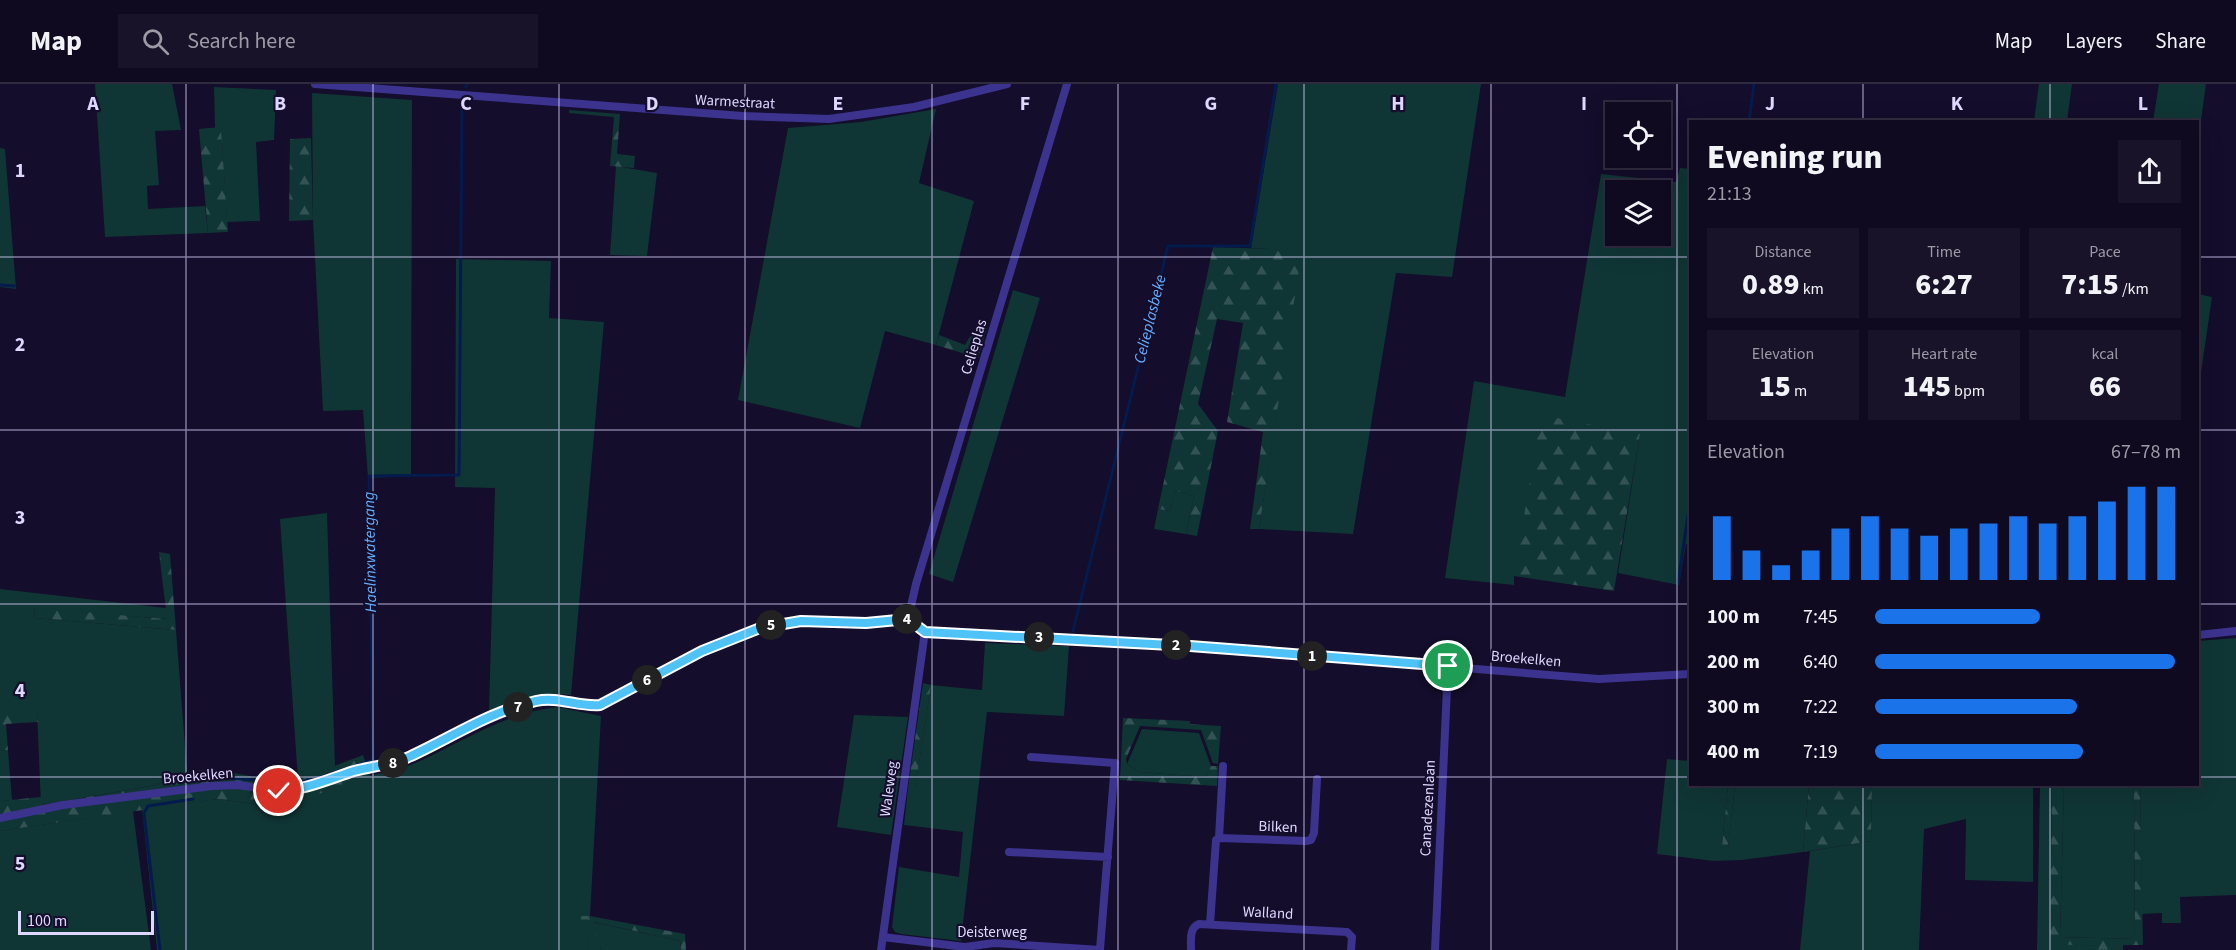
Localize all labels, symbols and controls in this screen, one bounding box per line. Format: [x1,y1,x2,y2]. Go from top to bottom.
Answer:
search box [118,14,538,68]
text: Map [30,21,82,61]
icon: search [139,25,172,58]
text: Search here [187,25,296,57]
text: Map [1995,26,2032,56]
text: Layers [2065,26,2122,56]
text: Share [2155,26,2206,56]
street label: Warmestraat [694,89,776,115]
text: A [86,90,99,118]
text: B [274,90,286,118]
text: C [460,90,472,118]
text: D [646,90,658,118]
text: E [833,90,843,118]
text: F [1020,90,1030,118]
text: G [1205,90,1217,118]
text: H [1391,90,1405,118]
text: I [1581,90,1587,118]
text: J [1765,90,1775,118]
text: K [1951,90,1964,118]
text: L [2138,90,2148,118]
map controls [1605,102,1671,246]
button: locate [1605,102,1671,168]
text: Evening run [1707,134,1883,181]
button: share [2118,140,2181,203]
text: 1 [15,157,25,185]
button: layers [1605,180,1671,246]
text: 21:13 [1707,180,1752,208]
text: Distance [1755,241,1811,263]
text: Time [1927,241,1961,263]
text: Pace [2089,241,2121,263]
text: 0.89 [1742,263,1799,306]
text: 6:27 [1915,263,1973,306]
text: 7:15 [2061,263,2119,306]
water label: Celieplasbeke [1128,272,1172,366]
text: km [1799,278,1824,300]
text: /km [2119,278,2149,300]
street label: Celieplas [956,317,992,377]
text: 2 [15,331,25,359]
text: Elevation [1752,343,1814,365]
text: Heart rate [1911,343,1977,365]
text: kcal [2092,343,2118,365]
text: 15 [1759,365,1791,408]
text: 145 [1903,365,1951,408]
text: 66 [2089,365,2121,408]
text: m [1791,380,1807,402]
text: bpm [1951,380,1985,402]
text: Elevation [1707,438,1785,466]
text: 67–78 m [2111,438,2181,466]
water label: Haelinxwatergang [358,491,382,613]
text: 3 [15,504,25,532]
text: 100 m [1707,603,1760,631]
text: 7:45 [1803,603,1838,631]
pin: 4 [892,604,922,634]
text: 4 [903,608,911,630]
pin: 5 [756,610,786,640]
text: 5 [767,614,775,636]
pin: 3 [1024,622,1054,652]
text: 3 [1035,626,1043,648]
pin: 2 [1161,630,1191,660]
text: 2 [1172,634,1180,656]
pin [1422,640,1473,691]
pin: 1 [1297,641,1327,671]
text: 1 [1308,645,1316,667]
street label: Broekelken [1490,645,1562,673]
text: 200 m [1707,648,1760,676]
text: 6:40 [1803,648,1838,676]
icon: arrive [1431,649,1464,682]
pin: 6 [632,665,662,695]
text: 6 [643,669,651,691]
text: 4 [15,677,26,705]
pin: 7 [503,692,533,722]
text: 300 m [1707,693,1760,721]
text: 7:22 [1803,693,1838,721]
text: 7 [514,696,522,718]
text: 400 m [1707,738,1760,766]
text: 7:19 [1803,738,1838,766]
pin: 8 [378,748,408,778]
text: 8 [389,752,397,774]
street label: Waleweg [875,759,903,818]
street label: Canadezenlaan [1415,759,1441,857]
street label: Broekelken [162,762,234,790]
pin [253,765,304,816]
icon: check [262,774,295,807]
street label: Bilken [1258,816,1298,838]
text: 5 [15,850,25,878]
street label: Walland [1242,901,1294,925]
scale bar [18,908,154,936]
text: 100 m [27,910,67,932]
street label: Deisterweg [957,922,1027,943]

